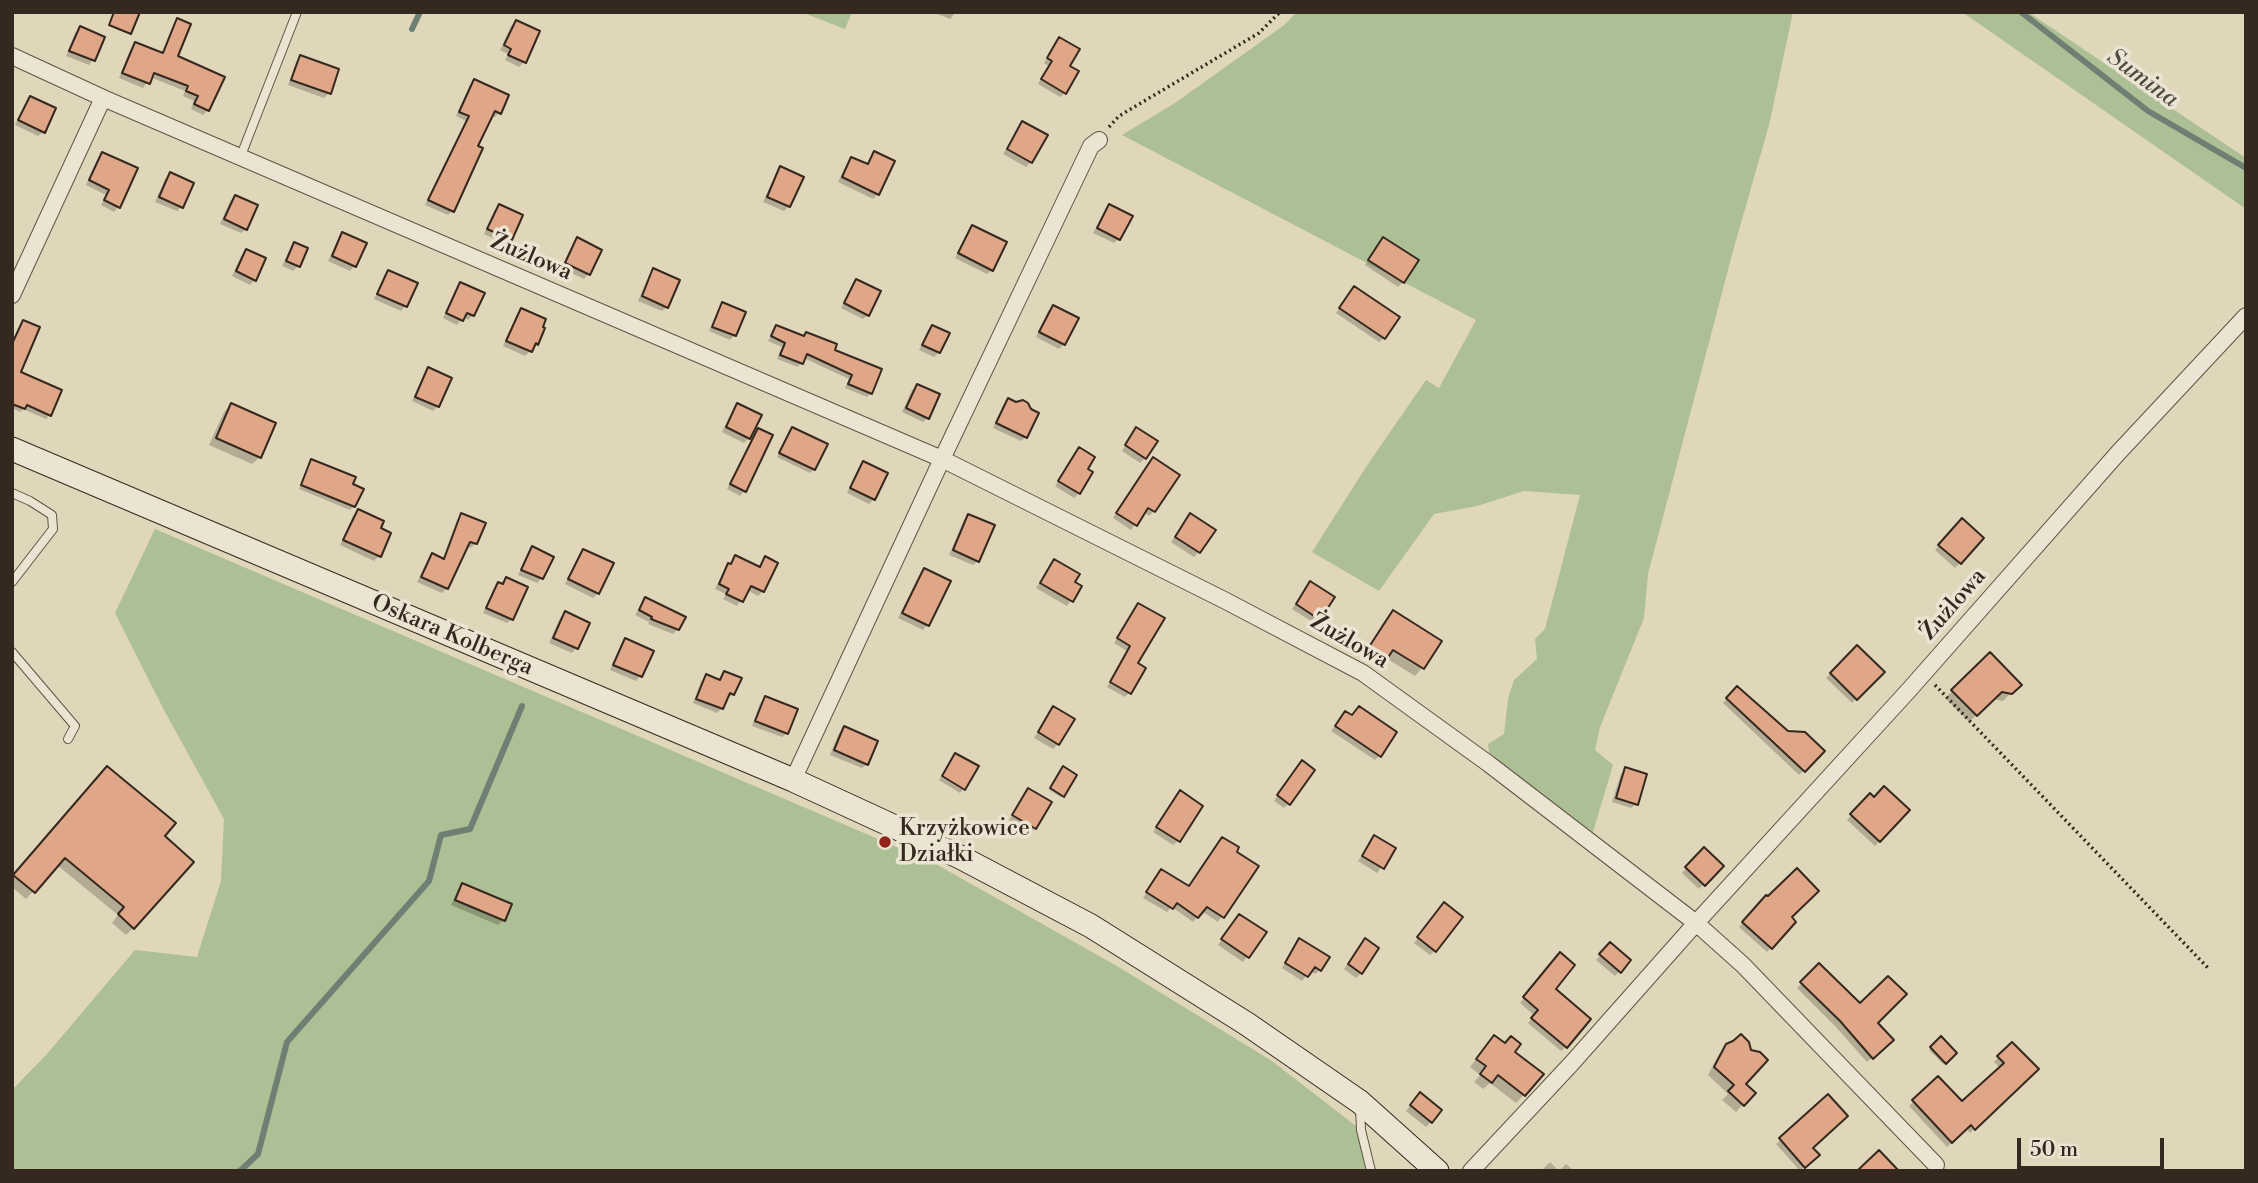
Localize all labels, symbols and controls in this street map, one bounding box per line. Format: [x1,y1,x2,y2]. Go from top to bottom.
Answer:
water label: Sumina [2101,43,2183,115]
street label: Żużlowa [486,228,576,288]
street label: Żużlowa [1915,563,1993,647]
street label: Oskara Kolberga [367,589,537,683]
street label: Żużlowa [1305,609,1393,675]
place label: Krzyżkowice Działki [899,815,1030,869]
marker: Krzyżkowice Działki [877,834,893,850]
scale bar [2020,1124,2167,1168]
text: 50 m [2030,1137,2078,1163]

